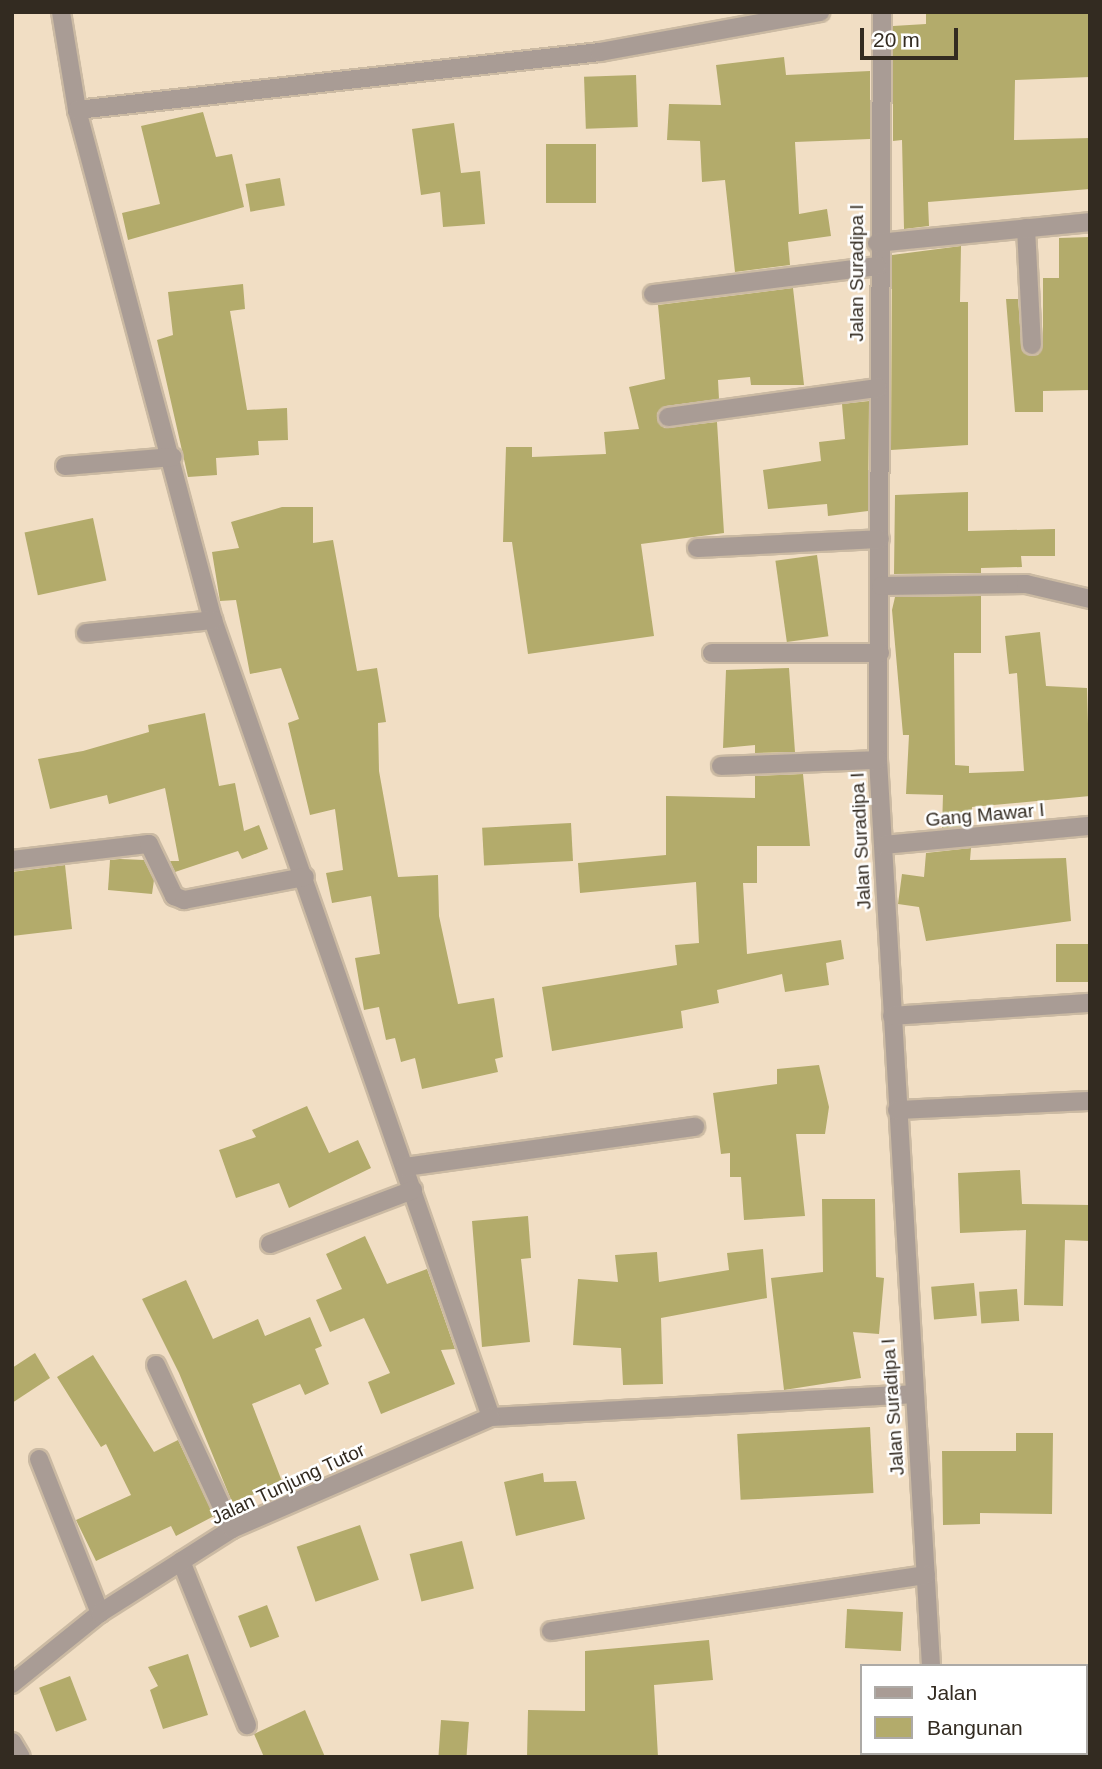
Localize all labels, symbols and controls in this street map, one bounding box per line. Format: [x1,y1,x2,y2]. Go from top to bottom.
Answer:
scale bar [864,14,962,58]
text: 20 m [873,28,920,51]
street label: Jalan Suradipa I [846,204,868,342]
street label: Jalan Suradipa I [846,772,876,910]
street label: Gang Mawar I [925,798,1045,832]
street label: Jalan Suradipa I [877,1338,909,1476]
street label: Jalan Tunjung Tutor [207,1438,369,1530]
legend [860,1664,1088,1755]
text: Jalan [927,1681,977,1704]
text: Bangunan [927,1716,1023,1739]

